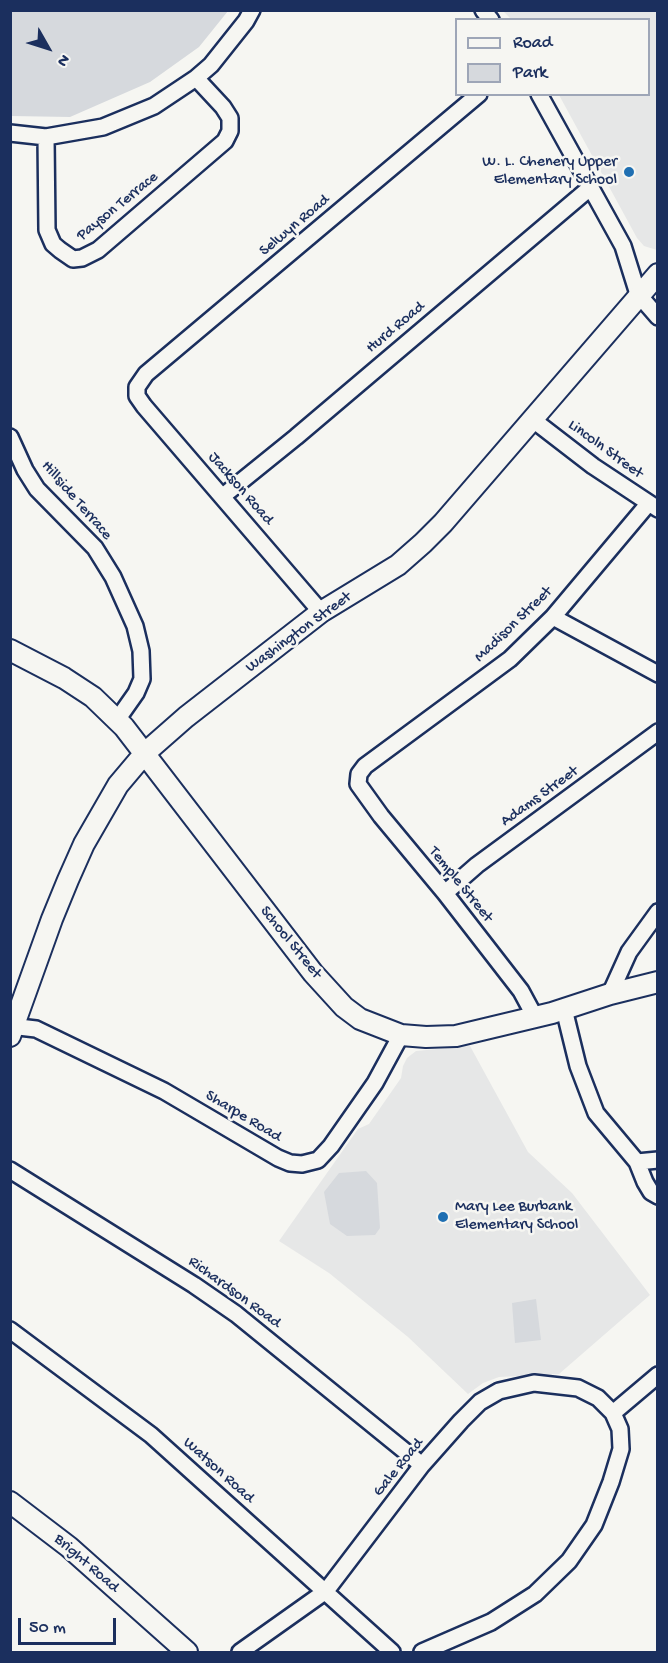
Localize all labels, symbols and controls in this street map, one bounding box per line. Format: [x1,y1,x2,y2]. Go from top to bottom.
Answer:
north arrow [18,18,78,78]
legend [455,18,650,96]
text: Road [513,33,552,54]
text: N [52,50,73,70]
text: Park [513,63,547,84]
place label: W. L. Chenery Upper Elementary School [482,153,617,191]
marker: W. L. Chenery Upper Elementary School [622,165,636,179]
street label: Payson Terrace [73,168,163,246]
street label: Selwyn Road [256,191,334,261]
street label: Hurd Road [363,298,429,358]
street label: Lincoln Street [564,416,646,484]
street label: Jackson Road [203,449,277,529]
street label: Hillside Terrace [36,457,116,545]
street label: Madison Street [471,583,557,667]
street label: Washington Street [242,588,356,678]
street label: Adams Street [497,762,583,832]
street label: Temple Street [424,843,496,927]
street label: School Street [255,903,325,983]
street label: Sharpe Road [201,1087,285,1147]
place label: Mary Lee Burbank Elementary School [455,1198,578,1236]
marker: Mary Lee Burbank Elementary School [436,1210,450,1224]
street label: Richardson Road [184,1253,284,1333]
street label: Watson Road [178,1434,258,1508]
street label: Gale Road [370,1435,428,1501]
street label: Bright Road [49,1530,123,1598]
scale bar [21,1606,118,1644]
text: 50 m [29,1618,66,1639]

